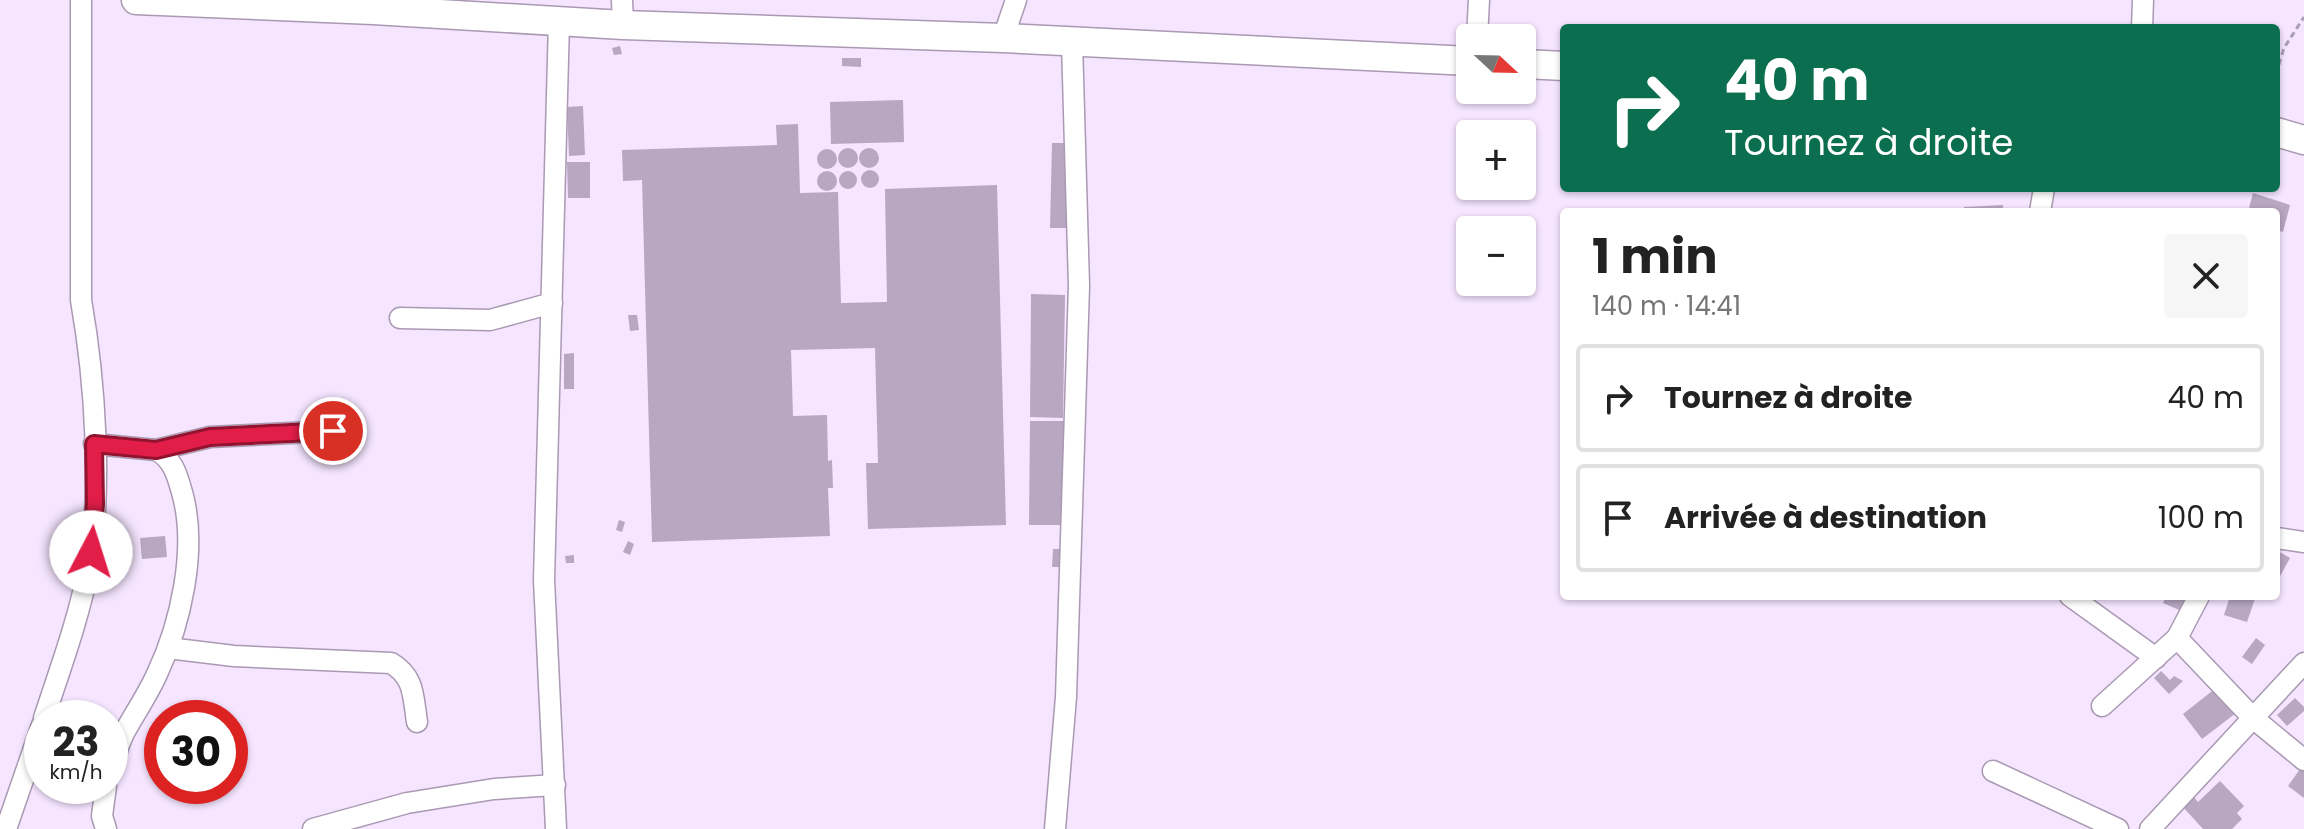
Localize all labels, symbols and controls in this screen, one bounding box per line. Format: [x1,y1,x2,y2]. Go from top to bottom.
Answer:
north arrow [1456,24,1536,104]
map controls [1456,24,1536,296]
text: 40 m [1724,41,1870,120]
icon: right [1592,56,1696,160]
text: Tournez à droite [1724,117,2013,168]
button: + [1456,120,1536,200]
button: − [1456,216,1536,296]
text: 1 min [1592,223,1718,290]
button: close [2164,234,2248,318]
text: 140 m · 14:41 [1592,288,1741,324]
icon: right [1596,376,1640,420]
text: Tournez à droite [1664,376,1912,419]
text: 40 m [2167,376,2244,419]
pin [299,397,367,465]
icon: arrive [311,409,355,453]
icon: arrive [1596,496,1640,540]
text: Arrivée à destination [1664,496,1987,539]
text: 100 m [2158,496,2244,539]
position arrow [49,510,133,594]
speed limit sign: 30 [144,700,248,804]
text: 23 [52,714,100,770]
text: km/h [49,758,103,786]

